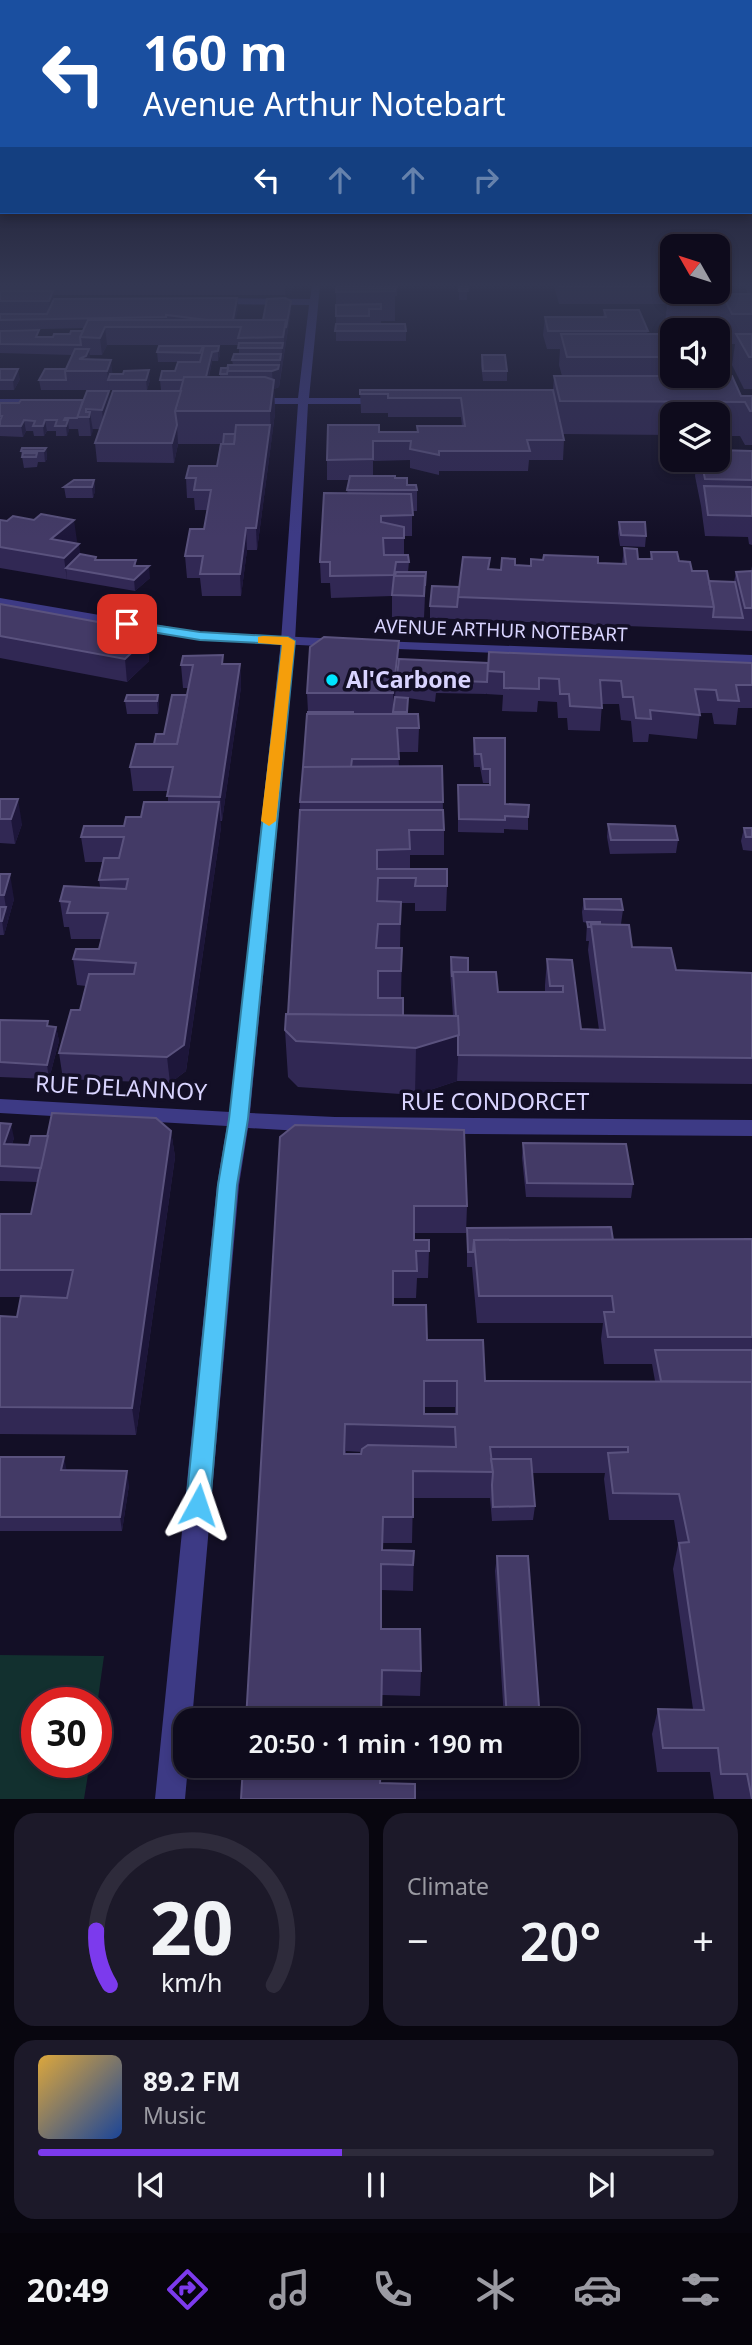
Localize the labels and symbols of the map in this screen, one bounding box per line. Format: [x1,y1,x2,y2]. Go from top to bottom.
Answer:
north arrow [660,234,730,304]
pin [97,594,157,654]
street label: AVENUE ARTHUR NOTEBART [374,613,628,647]
place label: Al'Carbone [346,663,471,695]
marker: Al'Carbone [324,672,340,688]
street label: RUE DELANNOY [34,1067,209,1108]
street label: RUE CONDORCET [401,1085,589,1117]
position arrow [161,1468,235,1542]
speed limit sign: 30 [21,1687,112,1778]

